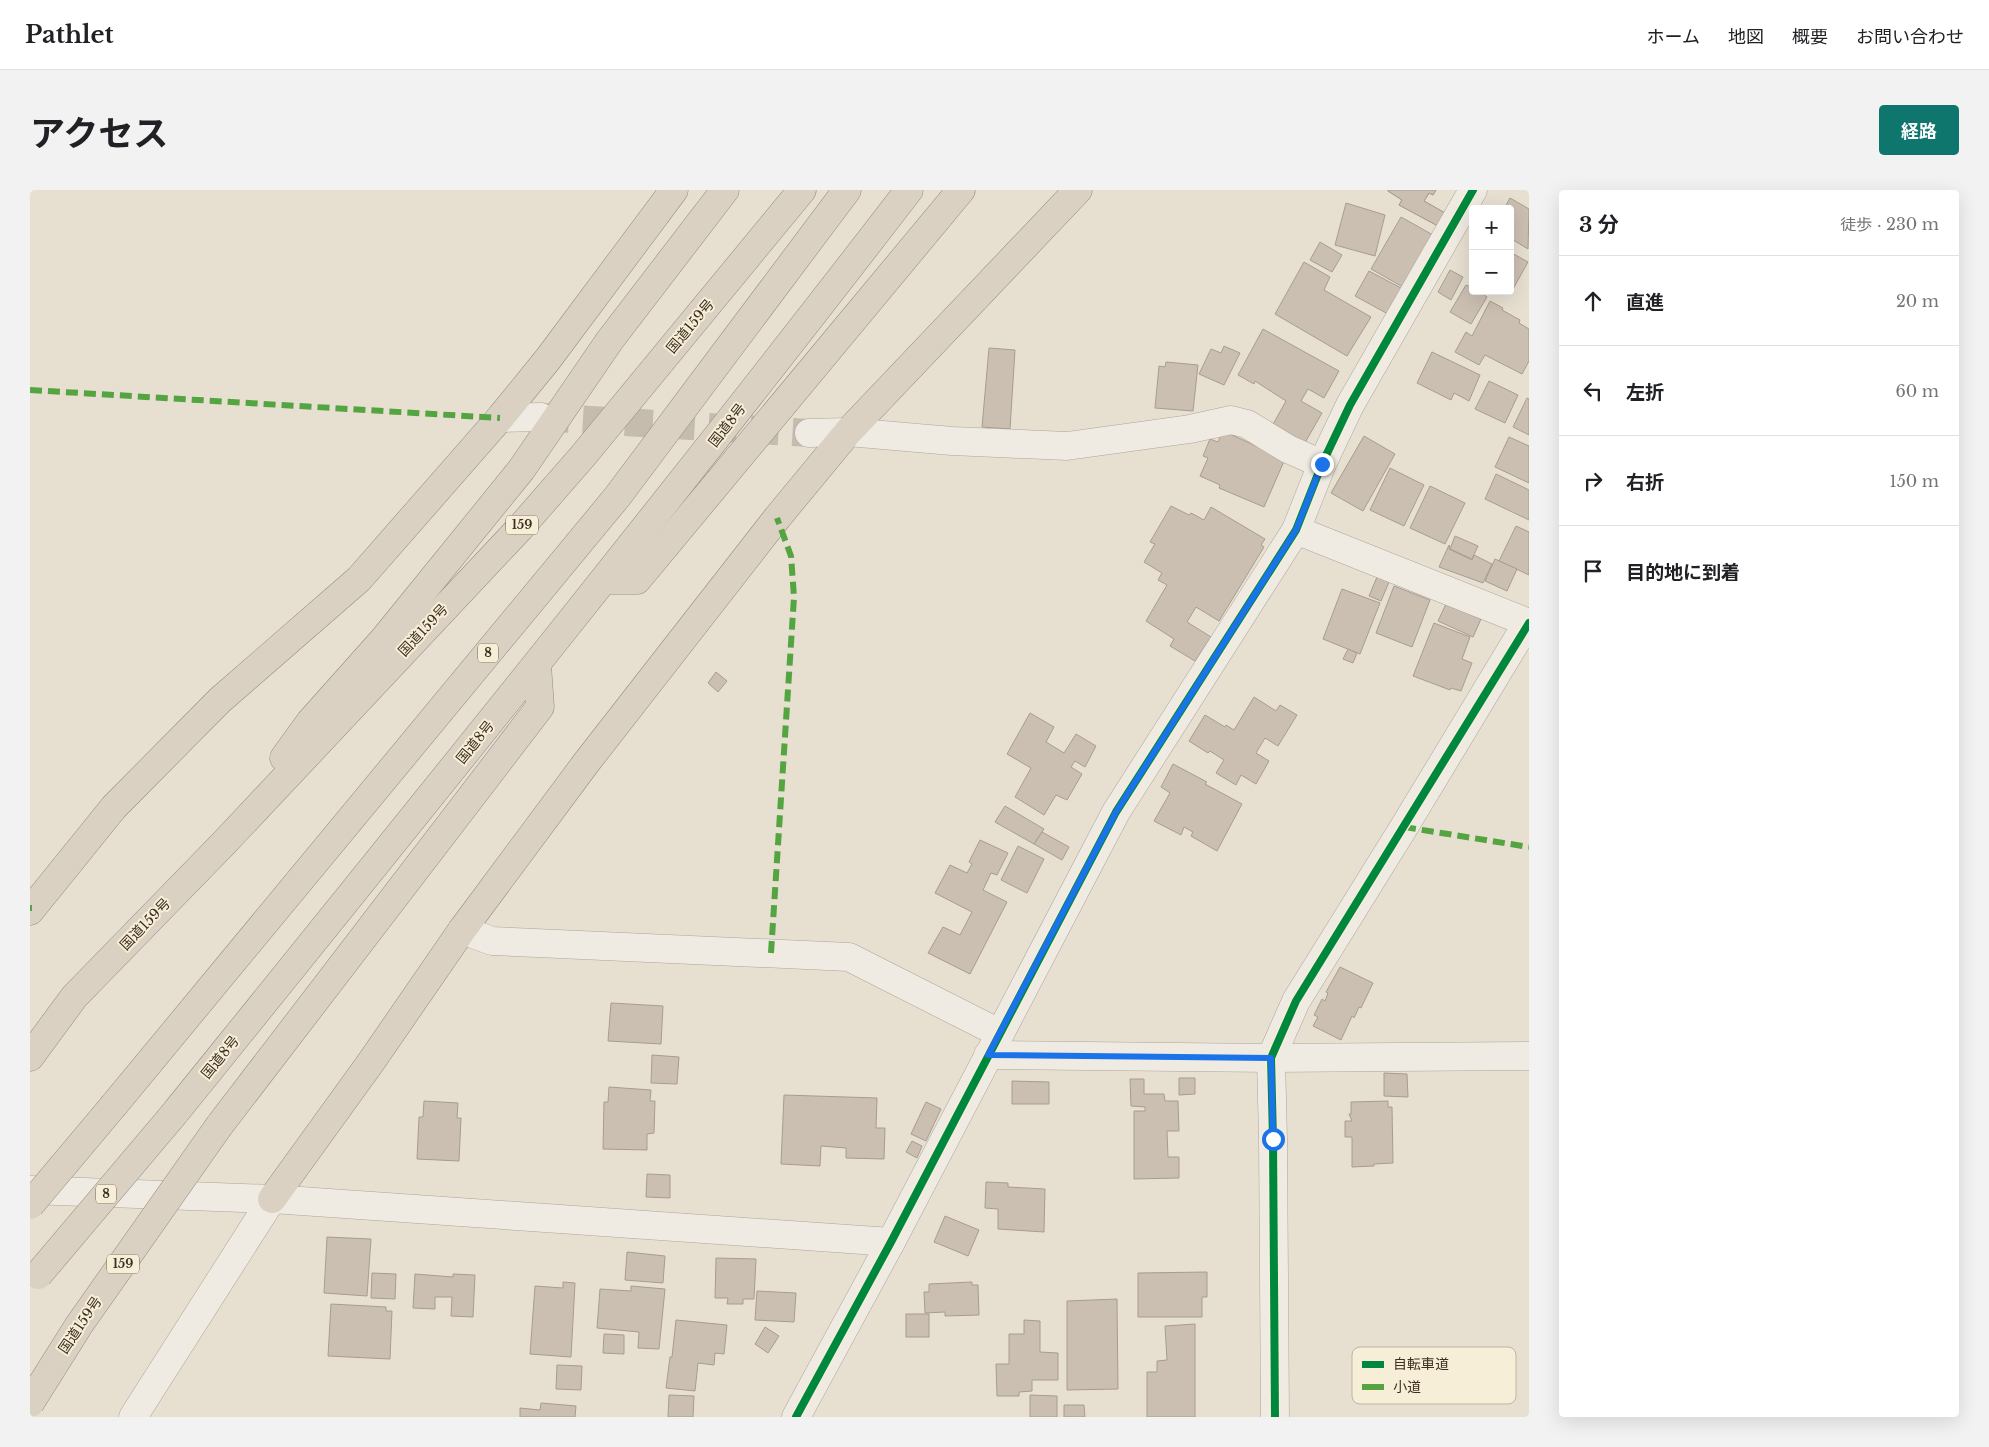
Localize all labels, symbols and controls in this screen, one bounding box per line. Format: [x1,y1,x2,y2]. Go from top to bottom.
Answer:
text: Pathlet [25,20,114,49]
text: ホーム [1647,26,1700,48]
text: 地図 [1728,26,1764,48]
text: 概要 [1792,26,1828,48]
text: お問い合わせ [1856,26,1964,48]
button: 経路 [1879,105,1959,155]
text: アクセス [30,112,168,155]
map controls [1469,205,1514,295]
button: + [1469,205,1514,250]
text: 3 分 [1579,212,1619,238]
text: 徒歩 · 230 m [1840,214,1939,234]
button: − [1469,250,1514,295]
icon: ahead [1579,287,1607,315]
text: 直進 [1626,291,1664,314]
text: 20 m [1896,291,1939,311]
street label: 国道159号 [662,295,718,357]
icon: left [1579,377,1607,405]
text: 左折 [1626,381,1664,404]
text: 60 m [1896,381,1939,401]
street label: 国道8号 [704,400,750,450]
route end [1311,453,1334,476]
icon: right [1579,467,1607,495]
text: 右折 [1626,471,1664,494]
text: 150 m [1890,471,1939,491]
road number: 159 [506,516,538,534]
icon: arrive [1579,557,1607,585]
text: 目的地に到着 [1626,561,1740,584]
street label: 国道159号 [394,600,452,660]
road number: 8 [478,643,498,662]
street label: 国道8号 [452,717,498,767]
street label: 国道159号 [116,894,174,954]
street label: 国道8号 [197,1032,243,1082]
route start [1262,1128,1285,1151]
road number: 8 [96,1184,116,1204]
road number: 159 [107,1254,139,1274]
street label: 国道159号 [54,1293,106,1357]
legend [1352,1347,1516,1404]
text: 自転車道 [1393,1355,1449,1373]
text: 小道 [1393,1378,1421,1396]

